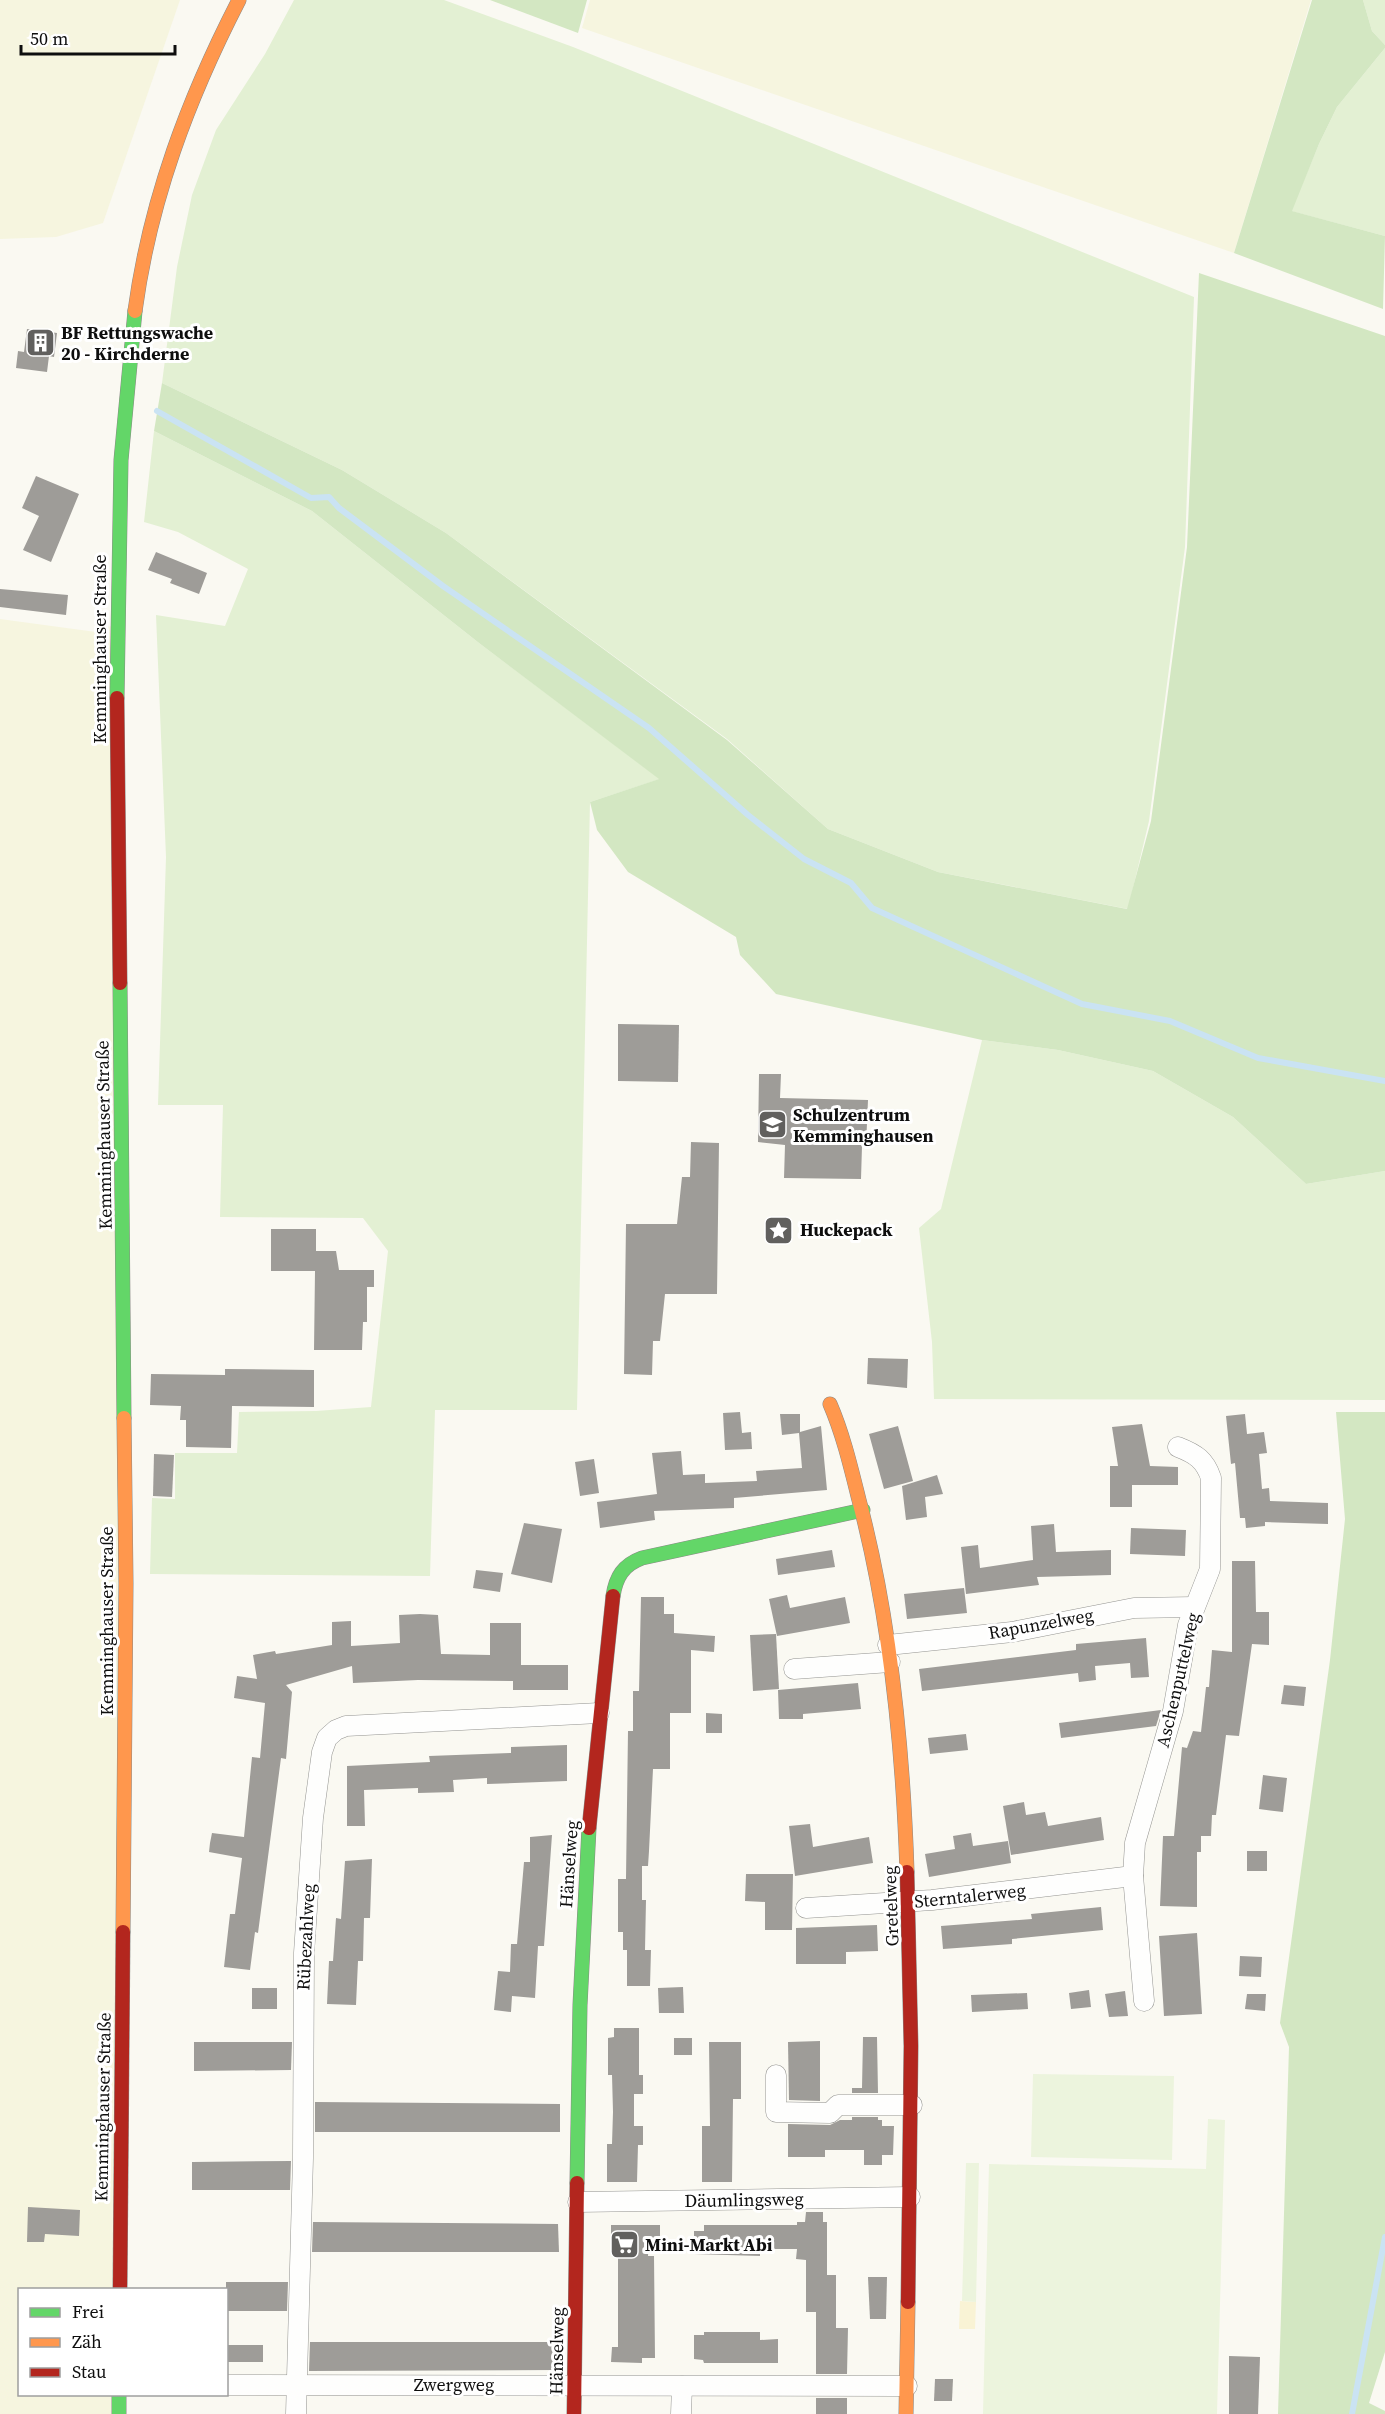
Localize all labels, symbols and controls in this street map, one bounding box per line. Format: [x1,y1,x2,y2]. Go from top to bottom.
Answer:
scale bar [21,18,176,56]
text: 50 m [30,26,68,51]
place label: BF Rettungswache 20 - Kirchderne [61,320,213,366]
building icon: BF Rettungswache 20 - Kirchderne [24,327,56,359]
street label: Kemminghauser Straße [87,554,112,744]
street label: Kemminghauser Straße [89,1040,118,1230]
place label: Schulzentrum Kemminghausen [793,1102,934,1148]
school or university icon: Schulzentrum Kemminghausen [756,1109,788,1141]
place icon: Huckepack [763,1214,795,1246]
place label: Huckepack [800,1217,893,1242]
street label: Kemminghauser Straße [94,1526,119,1716]
street label: Rapunzelweg [986,1602,1096,1645]
street label: Aschenputtelweg [1150,1610,1205,1750]
street label: Hänselweg [553,1819,584,1909]
street label: Gretelweg [877,1865,904,1947]
street label: Sterntalerweg [913,1877,1027,1914]
street label: Rübezahlweg [290,1883,321,1991]
street label: Kemminghauser Straße [88,2012,117,2202]
street label: Däumlingsweg [684,2186,804,2213]
supermarket icon: Mini-Markt Abi [608,2229,640,2261]
place label: Mini-Markt Abi [645,2232,773,2257]
legend [18,2288,228,2396]
text: Frei [72,2299,104,2324]
street label: Hänselweg [543,2307,570,2395]
text: Zäh [72,2329,102,2354]
text: Stau [72,2359,107,2384]
street label: Zwergweg [414,2372,494,2397]

